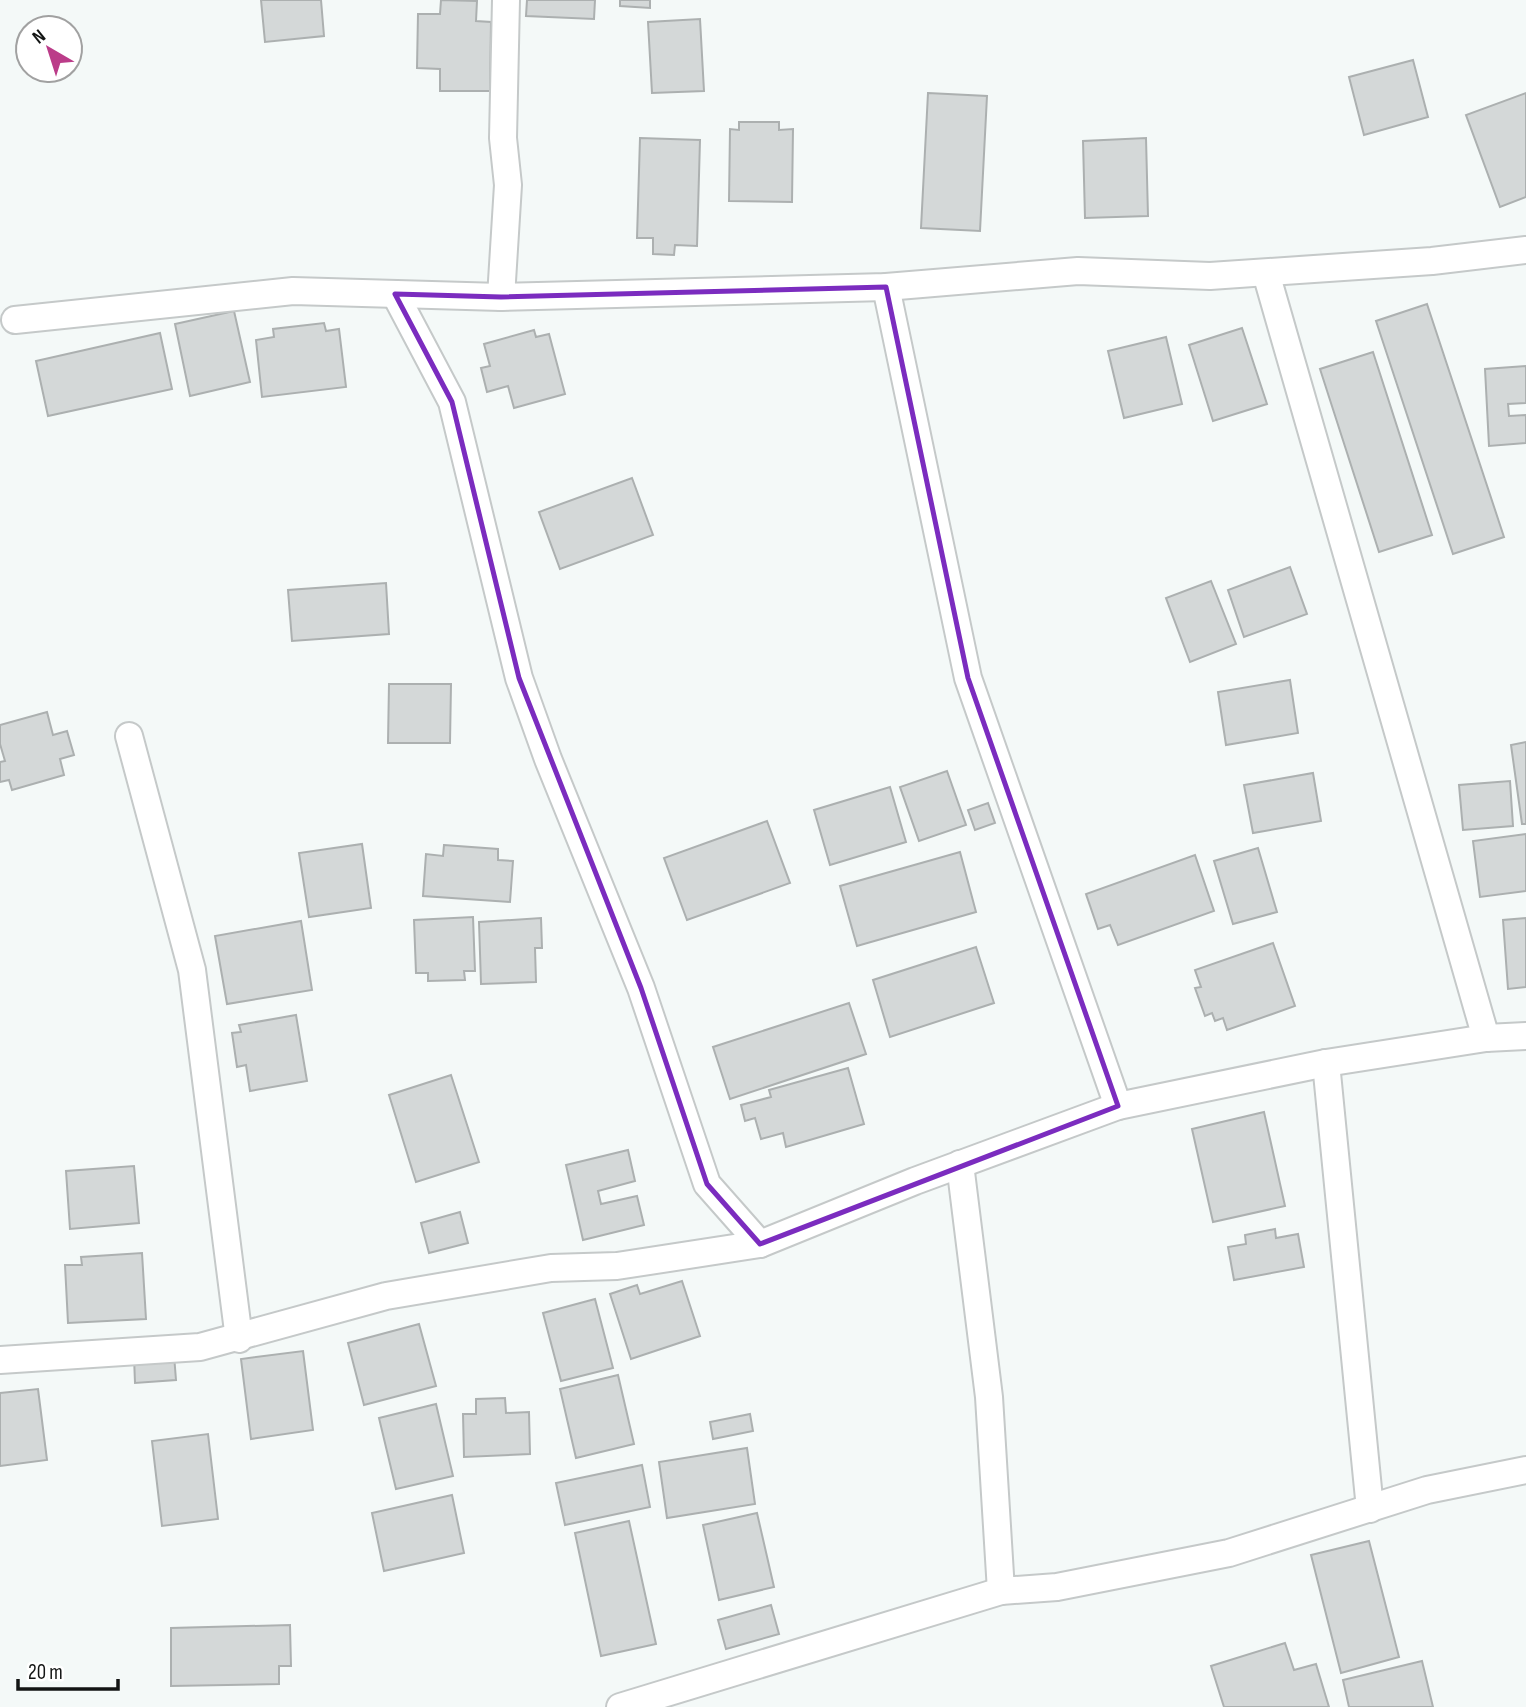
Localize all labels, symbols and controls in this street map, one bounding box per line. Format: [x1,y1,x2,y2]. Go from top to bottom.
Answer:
north arrow [14,14,84,84]
text: N [28,25,50,49]
scale bar [18,1648,117,1692]
text: 20 m [28,1660,63,1685]

